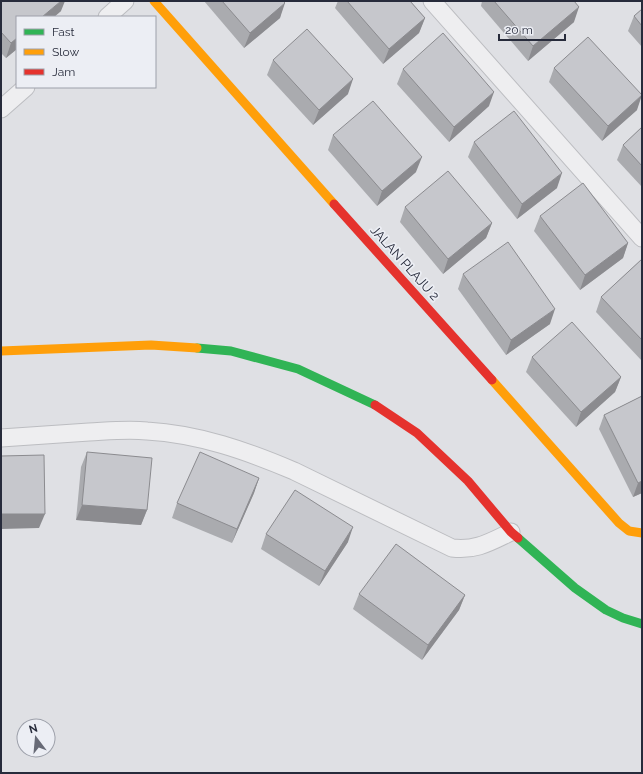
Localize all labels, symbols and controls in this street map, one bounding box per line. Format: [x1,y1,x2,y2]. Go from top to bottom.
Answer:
legend [16,16,156,88]
scale bar [499,16,565,42]
text: 20 m [505,23,533,37]
text: Fast [52,25,75,39]
text: Slow [52,45,79,59]
text: Jam [52,65,75,79]
street label: JALAN PLAJU 2 [368,223,443,304]
north arrow [16,718,56,758]
text: N [28,721,39,736]

